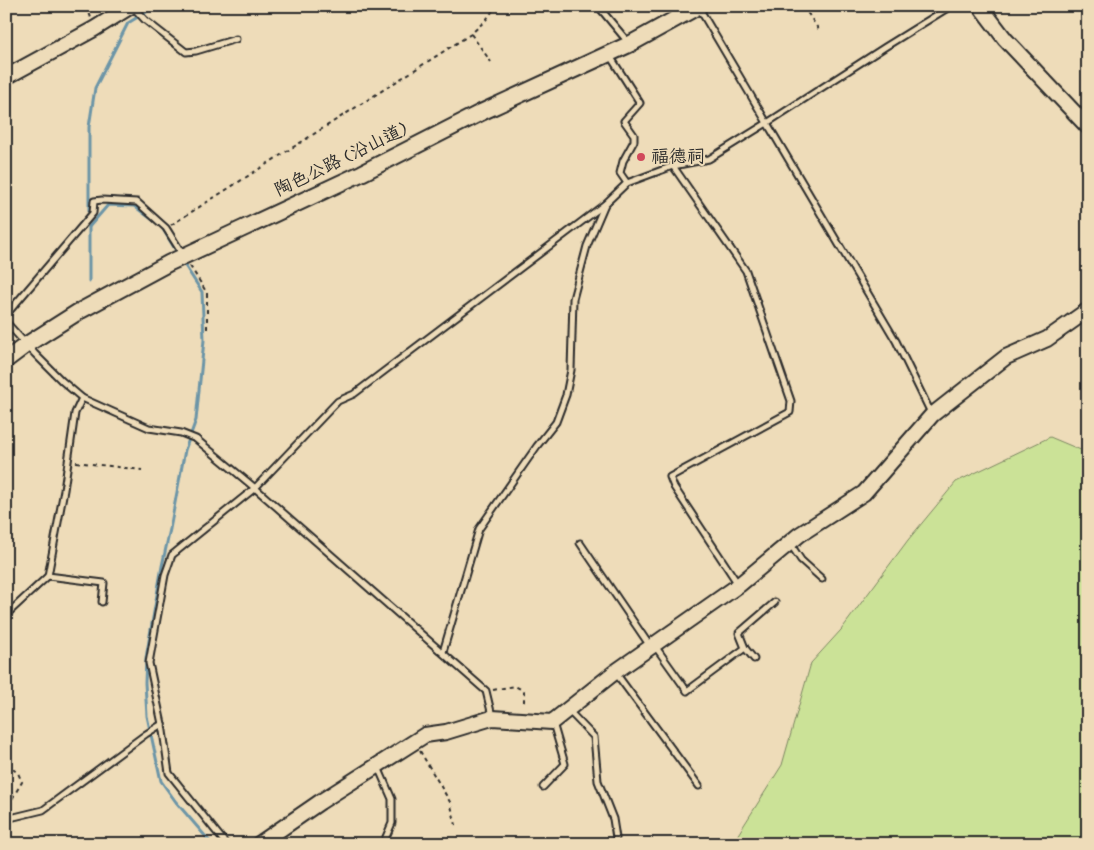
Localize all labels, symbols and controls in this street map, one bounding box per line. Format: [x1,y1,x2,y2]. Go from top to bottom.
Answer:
street label: 陶色公路 (沿山道) [271,117,412,203]
place label: 福德祠 [651,145,705,169]
marker: 福德祠 [635,151,647,163]

